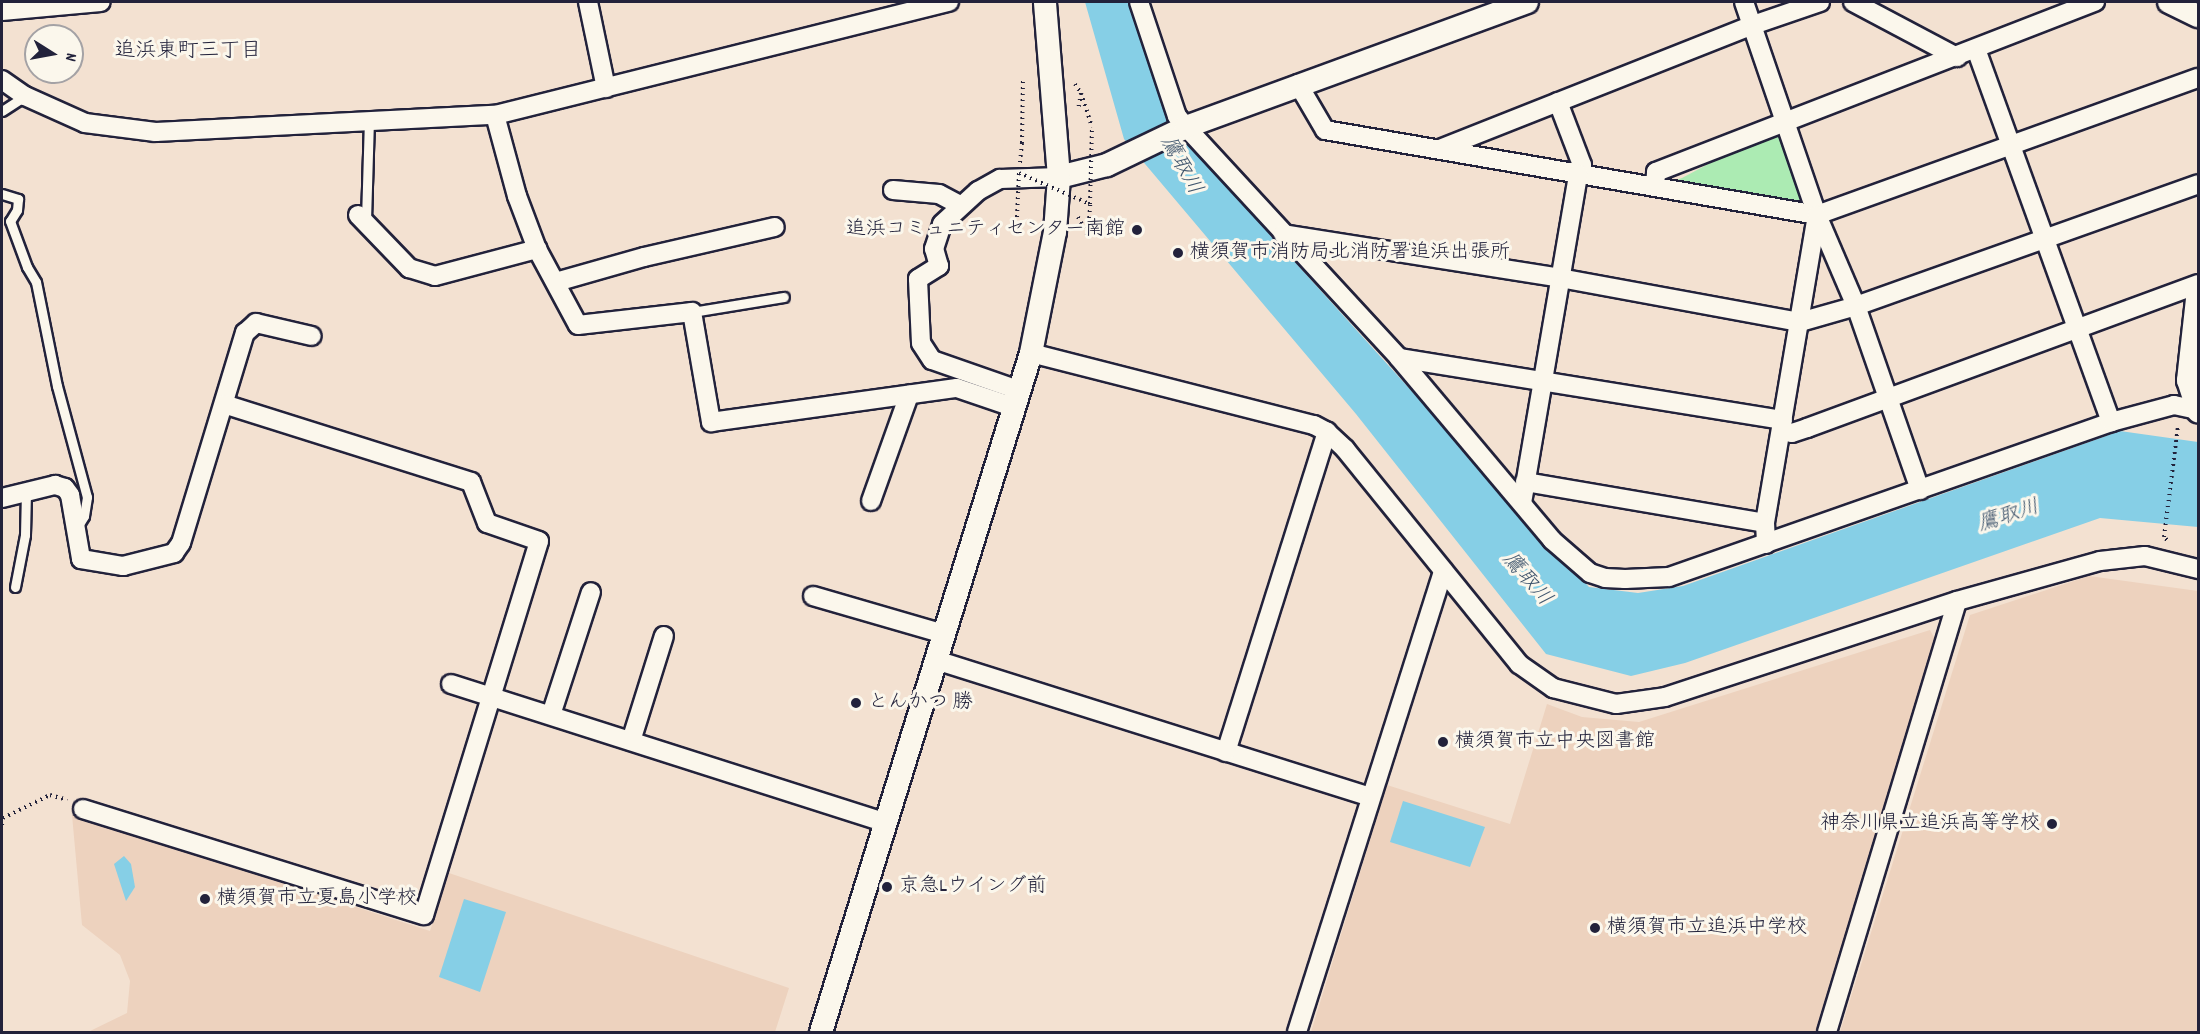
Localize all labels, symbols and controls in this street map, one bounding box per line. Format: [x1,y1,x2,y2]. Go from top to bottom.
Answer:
north arrow [24,24,84,84]
district label: 追浜東町三丁目 [115,39,261,65]
text: N [58,51,82,63]
water label: 鷹取川 [1154,132,1206,200]
place label: 追浜コミュニティセンター南館 [845,218,1125,242]
marker: 追浜コミュニティセンター南館 [1130,223,1144,237]
place label: 横須賀市消防局北消防署追浜出張所 [1190,241,1510,265]
marker: 横須賀市消防局北消防署追浜出張所 [1171,246,1185,260]
water label: 鷹取川 [1975,495,2043,539]
water label: 鷹取川 [1496,548,1556,612]
place label: とんかつ 勝 [868,691,973,715]
marker: とんかつ 勝 [849,696,863,710]
place label: 横須賀市立中央図書館 [1455,730,1655,754]
marker: 横須賀市立中央図書館 [1436,735,1450,749]
place label: 神奈川県立追浜高等学校 [1820,812,2040,836]
marker: 神奈川県立追浜高等学校 [2045,817,2059,831]
place label: 京急Lウイング前 [899,875,1047,899]
marker: 京急Lウイング前 [880,880,894,894]
place label: 横須賀市立夏島小学校 [217,887,417,911]
marker: 横須賀市立夏島小学校 [198,892,212,906]
place label: 横須賀市立追浜中学校 [1607,916,1807,940]
marker: 横須賀市立追浜中学校 [1588,921,1602,935]

